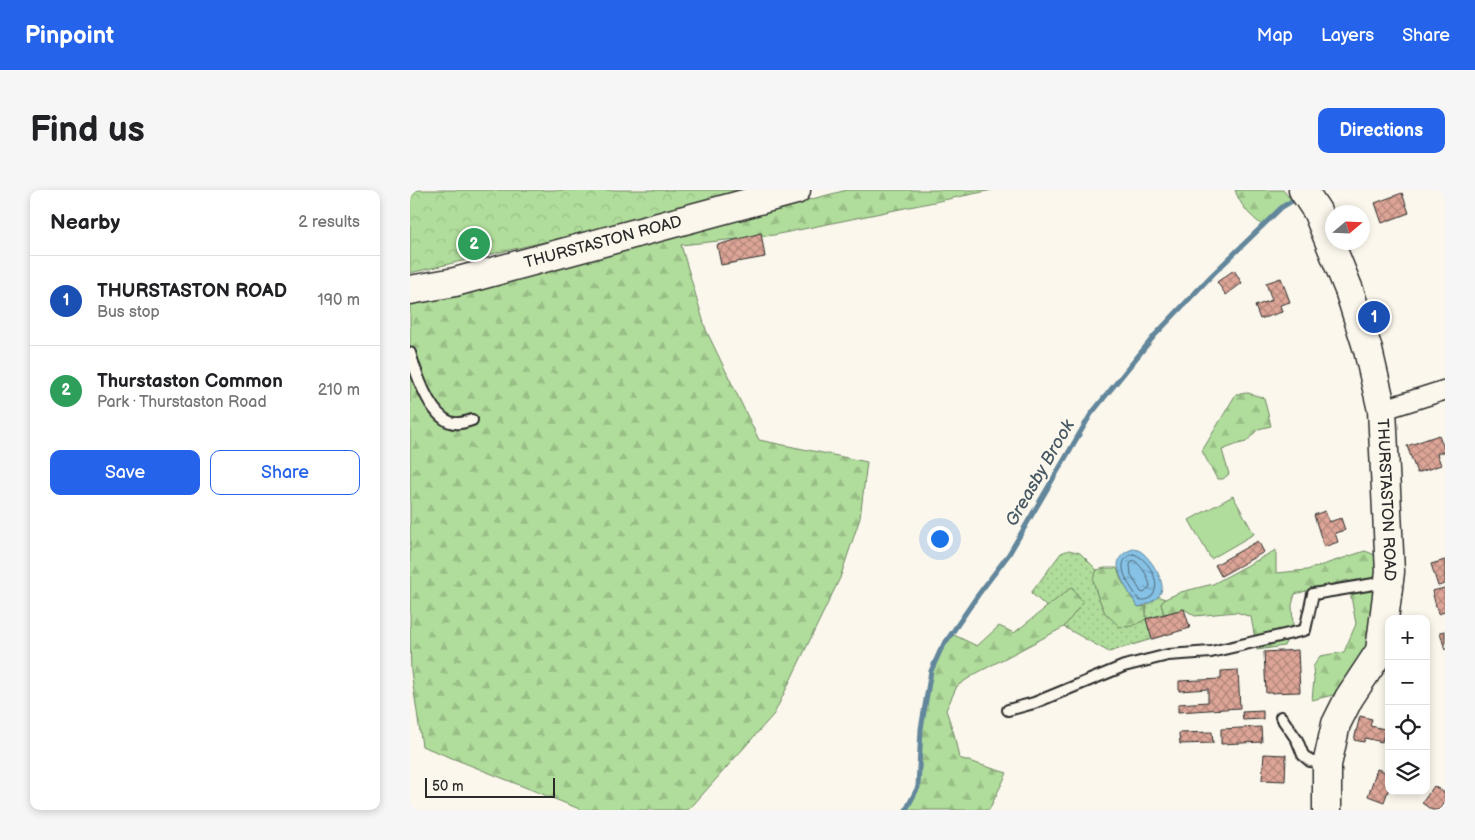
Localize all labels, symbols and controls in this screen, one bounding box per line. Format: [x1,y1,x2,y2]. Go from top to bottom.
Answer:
text: Pinpoint [25,21,114,50]
text: Map [1257,25,1293,46]
text: Layers [1321,25,1374,46]
text: Share [1402,25,1450,46]
button: Directions [1318,108,1445,153]
text: Find us [30,109,145,152]
north arrow [1325,205,1370,250]
text: Nearby [50,210,120,235]
street label: THURSTASTON ROAD [522,212,684,272]
text: 2 results [298,213,360,232]
pin: 2 [458,225,490,263]
text: THURSTASTON ROAD [97,280,287,303]
text: 1 [63,291,69,310]
text: 190 m [318,291,360,310]
pin: 1 [1358,298,1390,336]
text: Bus stop [97,303,160,322]
text: Thurstaston Common [97,370,283,393]
text: 2 [61,381,71,400]
text: 210 m [318,381,360,400]
text: Park · Thurstaston Road [97,393,267,412]
water label: Greasby Brook [1001,415,1079,530]
street label: THURSTASTON ROAD [1373,418,1400,582]
button: Save [50,450,200,495]
button: Share [210,450,360,495]
your location [927,526,953,552]
map controls [1385,615,1430,795]
button: + [1385,615,1430,660]
button: − [1385,660,1430,705]
button: locate [1385,705,1430,750]
button: layers [1385,750,1430,795]
scale bar [425,775,555,798]
text: 50 m [432,778,464,795]

